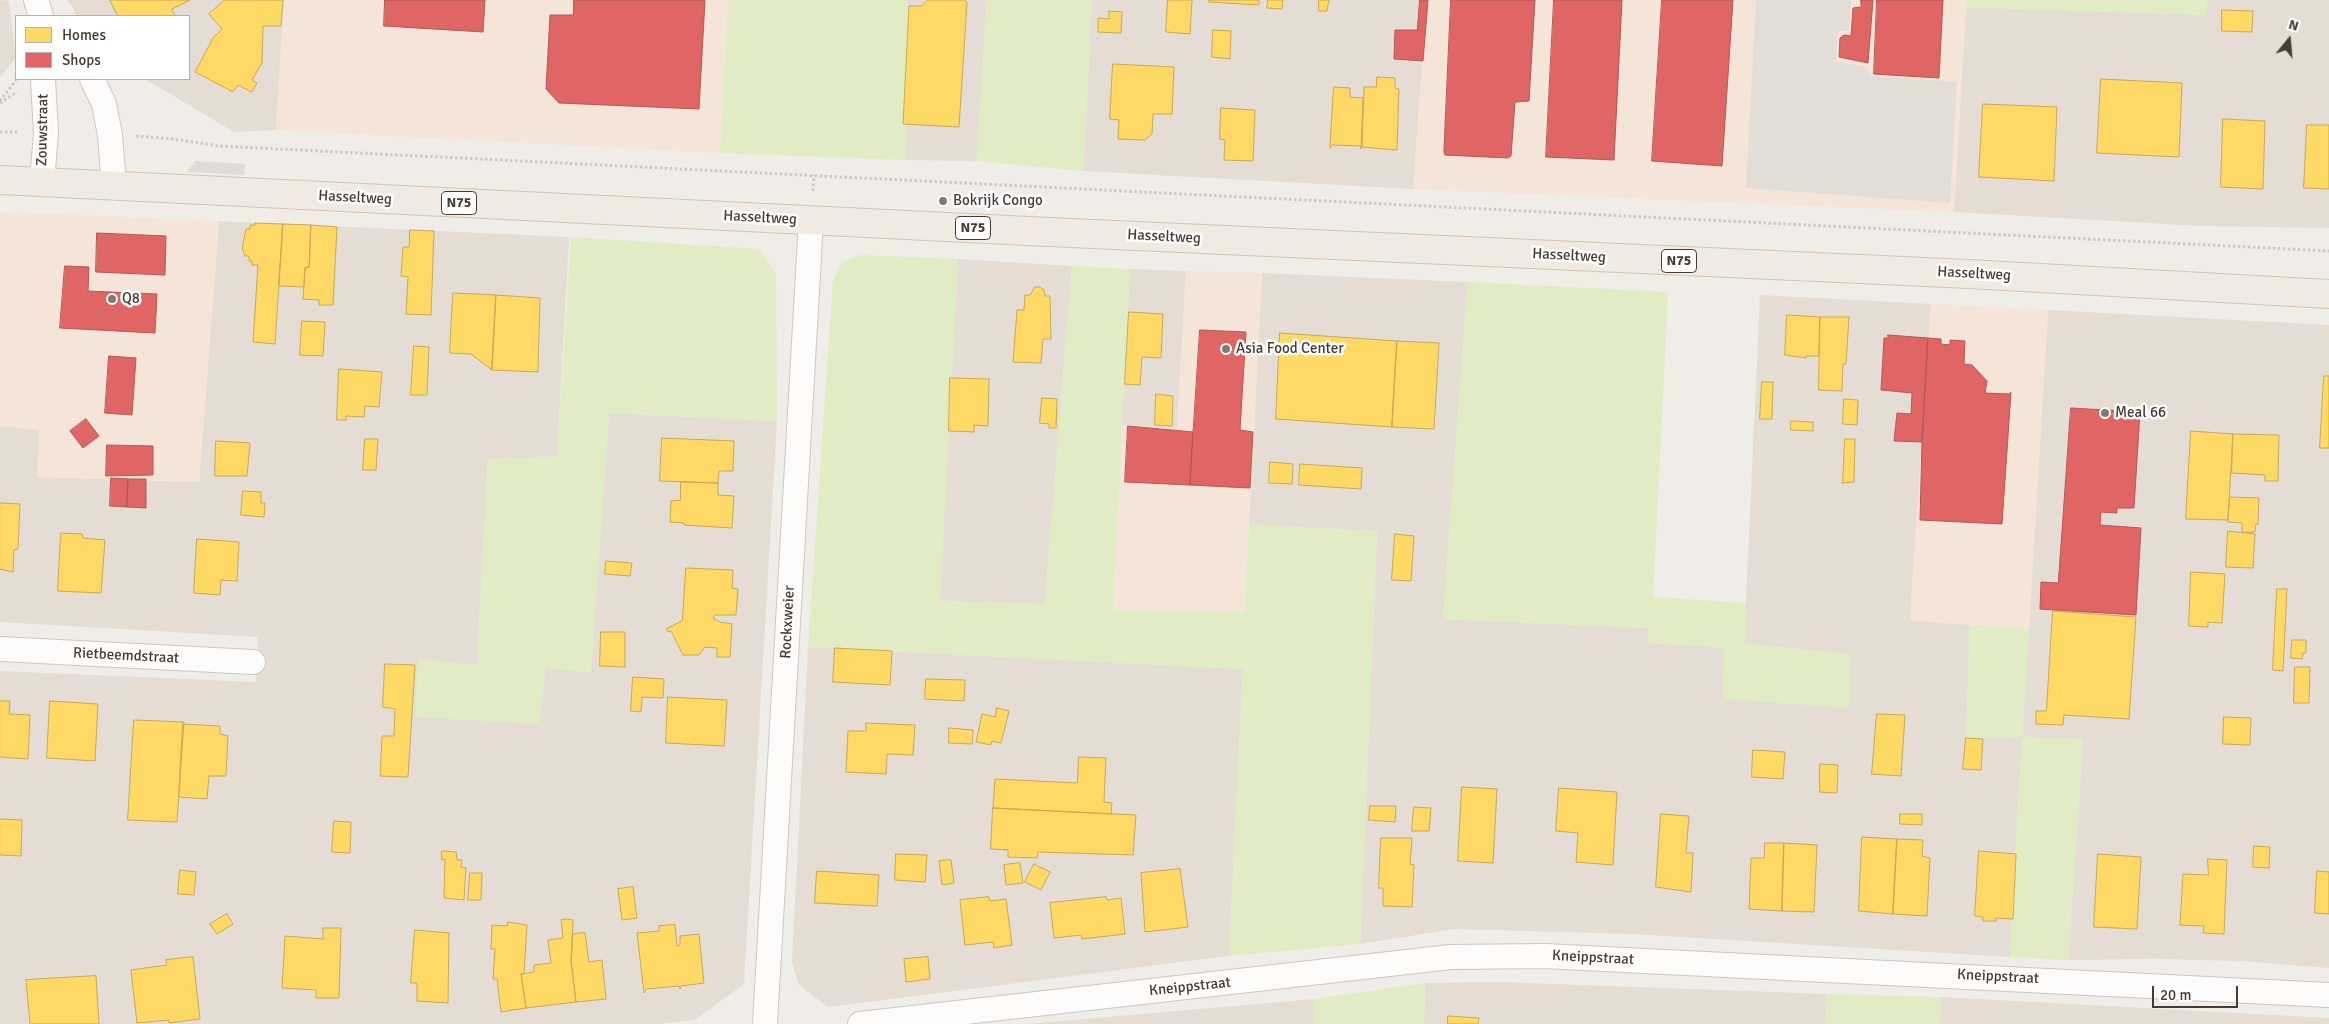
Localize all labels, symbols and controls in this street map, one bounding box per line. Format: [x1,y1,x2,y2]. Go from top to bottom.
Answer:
legend [15,15,190,80]
north arrow [2264,15,2314,65]
text: N [2286,16,2301,35]
text: Homes [62,26,106,44]
text: Shops [62,51,101,69]
street label: Zouwstraat [33,94,53,166]
street label: Hasseltweg [318,187,392,209]
road number: N75 [442,192,476,214]
place label: Bokrijk Congo [953,192,1043,210]
marker: Bokrijk Congo [937,195,949,207]
street label: Hasseltweg [723,207,797,229]
road number: N75 [956,217,990,240]
street label: Hasseltweg [1127,226,1201,248]
street label: Hasseltweg [1532,245,1606,267]
road number: N75 [1662,250,1696,272]
street label: Hasseltweg [1937,263,2011,285]
place label: Q8 [122,290,140,308]
marker: Q8 [106,293,118,305]
place label: Asia Food Center [1236,340,1344,358]
marker: Asia Food Center [1220,343,1232,355]
place label: Meal 66 [2115,404,2166,422]
marker: Meal 66 [2099,407,2111,419]
street label: Rockxweier [777,585,799,659]
street label: Rietbeemdstraat [73,644,179,668]
street label: Kneippstraat [1552,947,1634,969]
street label: Kneippstraat [1957,966,2039,988]
street label: Kneippstraat [1148,974,1232,1000]
scale bar [2154,976,2240,1008]
text: 20 m [2160,986,2191,1004]

